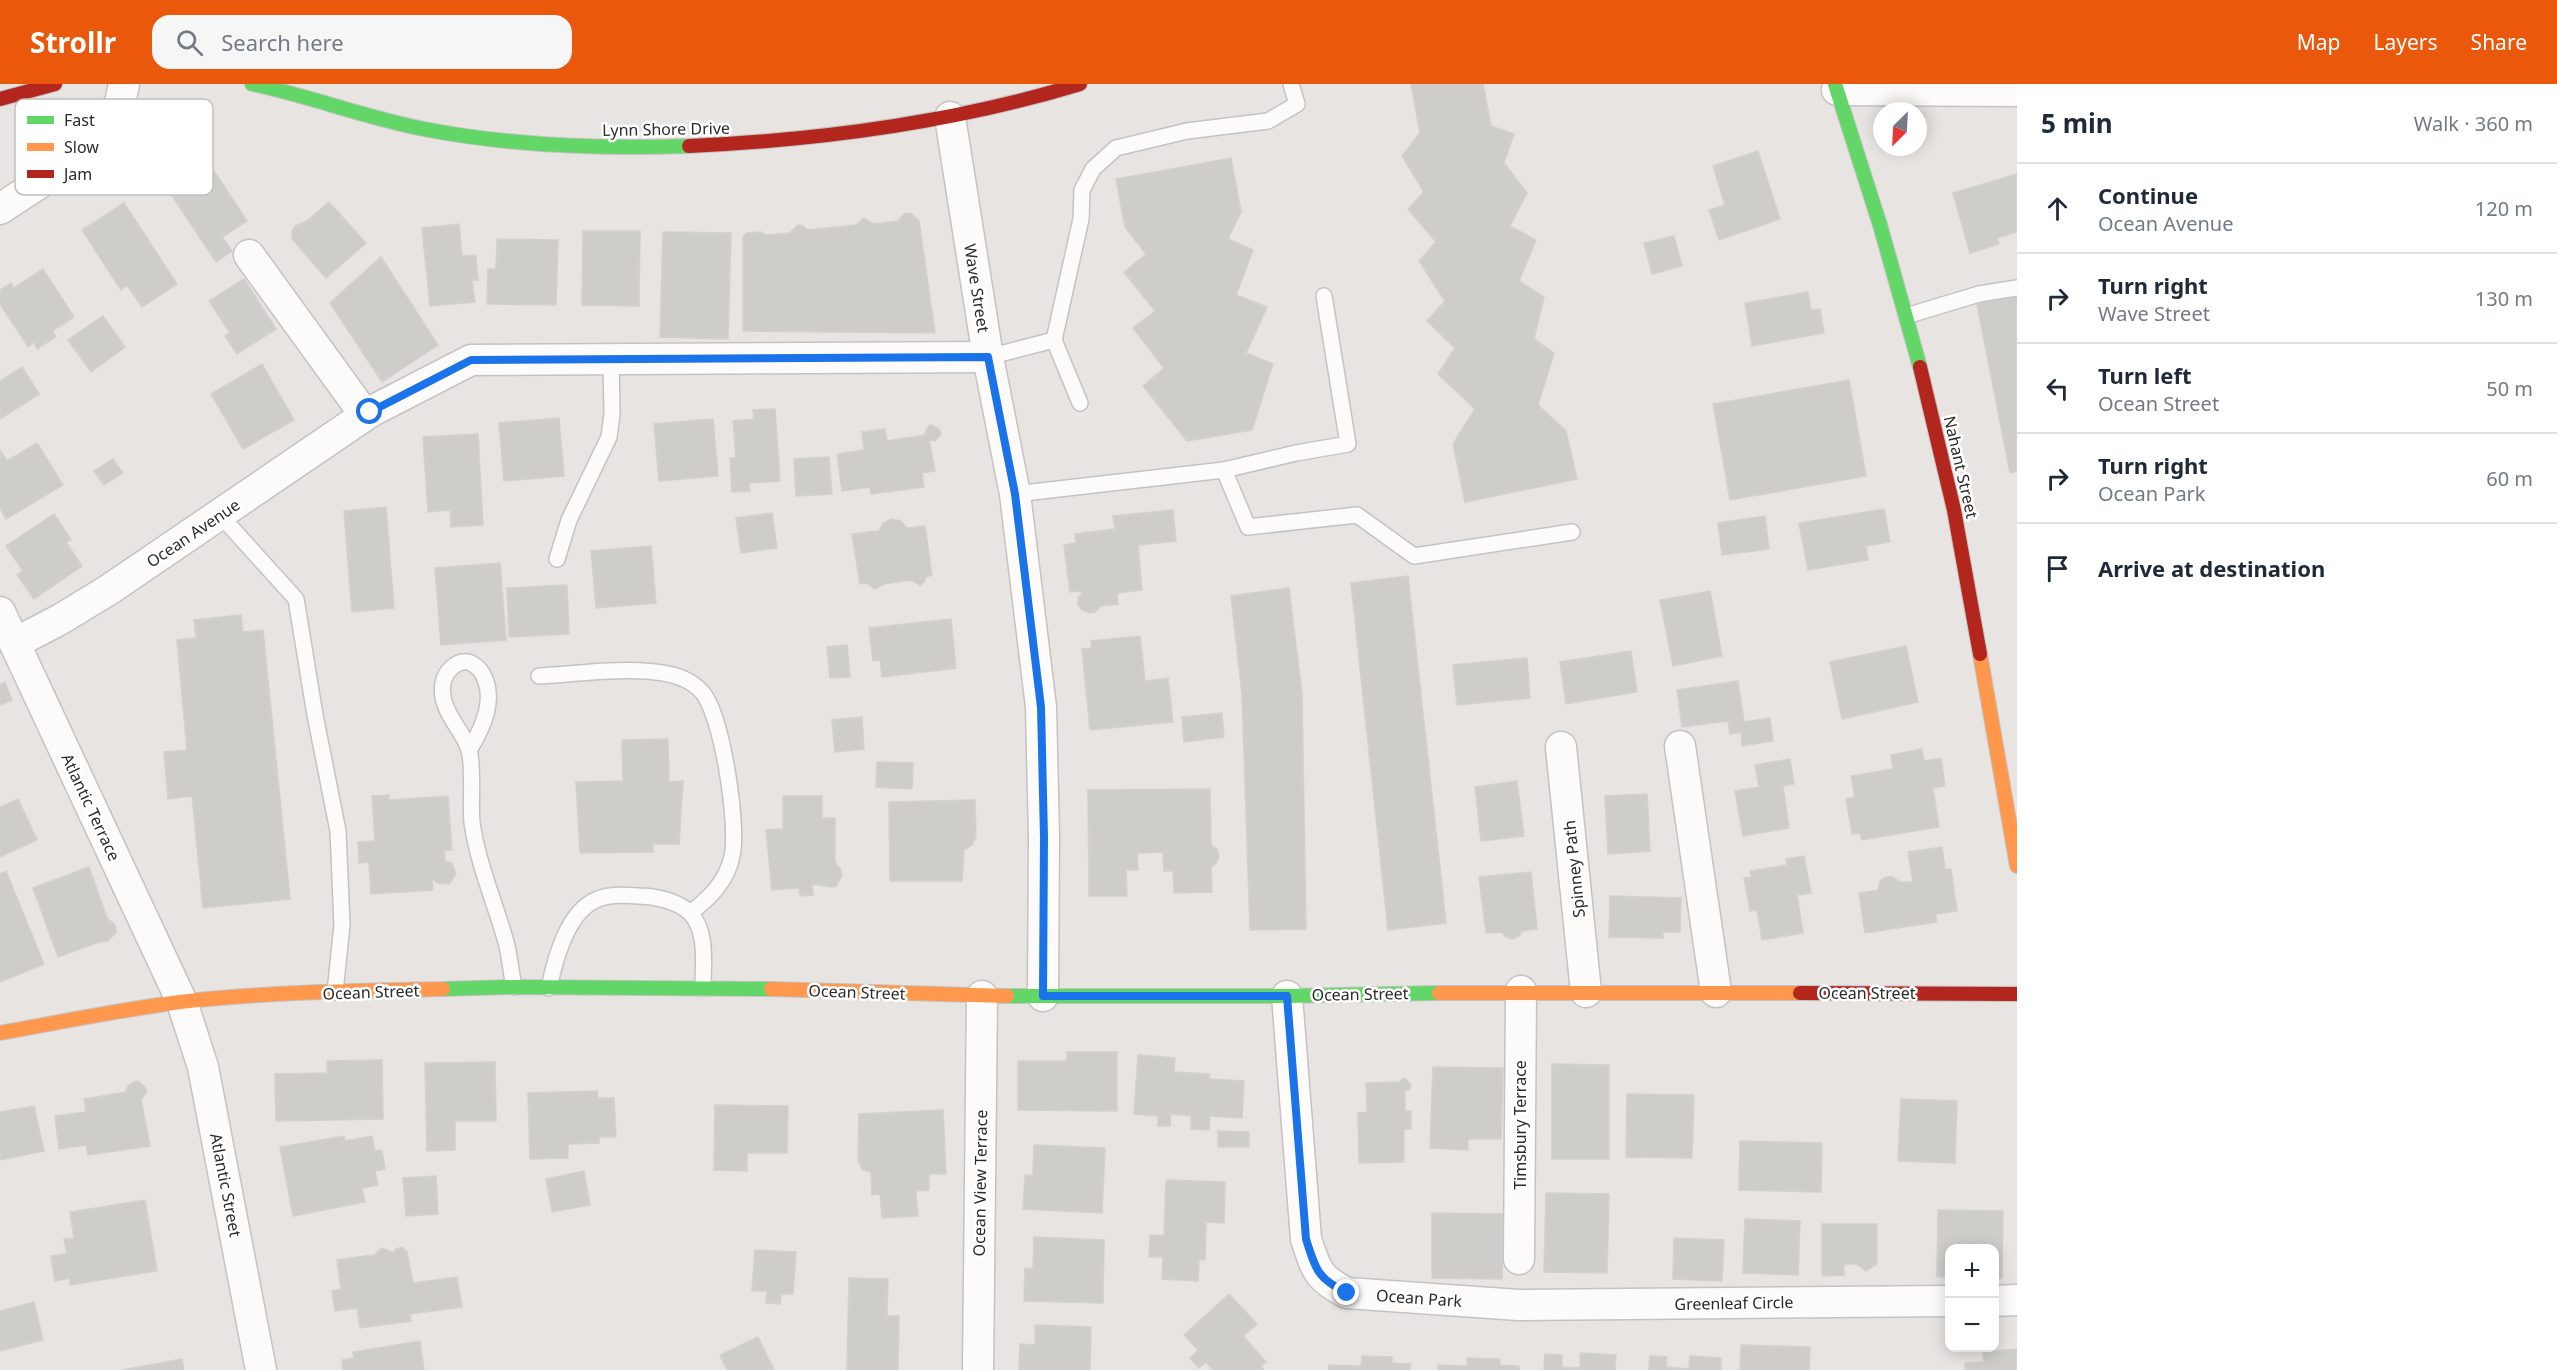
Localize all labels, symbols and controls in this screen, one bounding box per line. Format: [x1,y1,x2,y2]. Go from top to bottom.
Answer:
search box [152,15,572,69]
text: Strollr [30,23,116,61]
icon: search [173,26,206,59]
text: Search here [221,27,344,57]
text: Map [2297,28,2341,56]
text: Layers [2374,28,2438,56]
text: Share [2471,28,2527,56]
legend [15,99,213,195]
north arrow [1873,102,1927,156]
text: 5 min [2041,105,2113,141]
text: Fast [64,109,95,131]
text: Walk · 360 m [2414,110,2533,137]
street label: Lynn Shore Drive [602,117,730,141]
text: Slow [64,136,99,158]
text: Jam [62,163,92,185]
text: Continue [2098,180,2198,210]
icon: ahead [2041,192,2074,225]
text: 120 m [2475,195,2533,222]
text: Ocean Avenue [2098,210,2234,237]
street label: Wave Street [959,242,995,334]
text: Turn right [2098,270,2208,300]
icon: right [2041,282,2074,315]
text: 130 m [2475,285,2533,312]
text: Wave Street [2098,300,2210,327]
text: Turn left [2098,360,2192,390]
icon: left [2041,372,2074,405]
text: 50 m [2486,375,2533,402]
text: Ocean Street [2098,390,2219,417]
route start [356,398,382,424]
street label: Nahant Street [1939,414,1984,521]
text: Turn right [2098,450,2208,480]
icon: right [2041,462,2074,495]
text: 60 m [2486,465,2533,492]
text: Ocean Park [2098,480,2206,507]
street label: Ocean Avenue [142,494,244,572]
icon: arrive [2041,552,2074,585]
text: Arrive at destination [2098,553,2325,583]
street label: Atlantic Terrace [56,750,126,864]
street label: Spinney Path [1558,819,1590,919]
street label: Ocean Street [322,979,420,1005]
street label: Ocean Street [808,979,906,1005]
street label: Ocean Street [1311,982,1409,1006]
street label: Ocean Street [1819,982,1916,1004]
street label: Timsbury Terrace [1509,1060,1531,1190]
street label: Ocean View Terrace [968,1109,992,1257]
street label: Atlantic Street [205,1131,247,1239]
map controls [1945,1244,1999,1352]
button: + [1945,1244,1999,1298]
route end [1333,1279,1359,1305]
street label: Ocean Park [1375,1284,1463,1312]
street label: Greenleaf Circle [1674,1291,1794,1315]
button: − [1945,1298,1999,1352]

